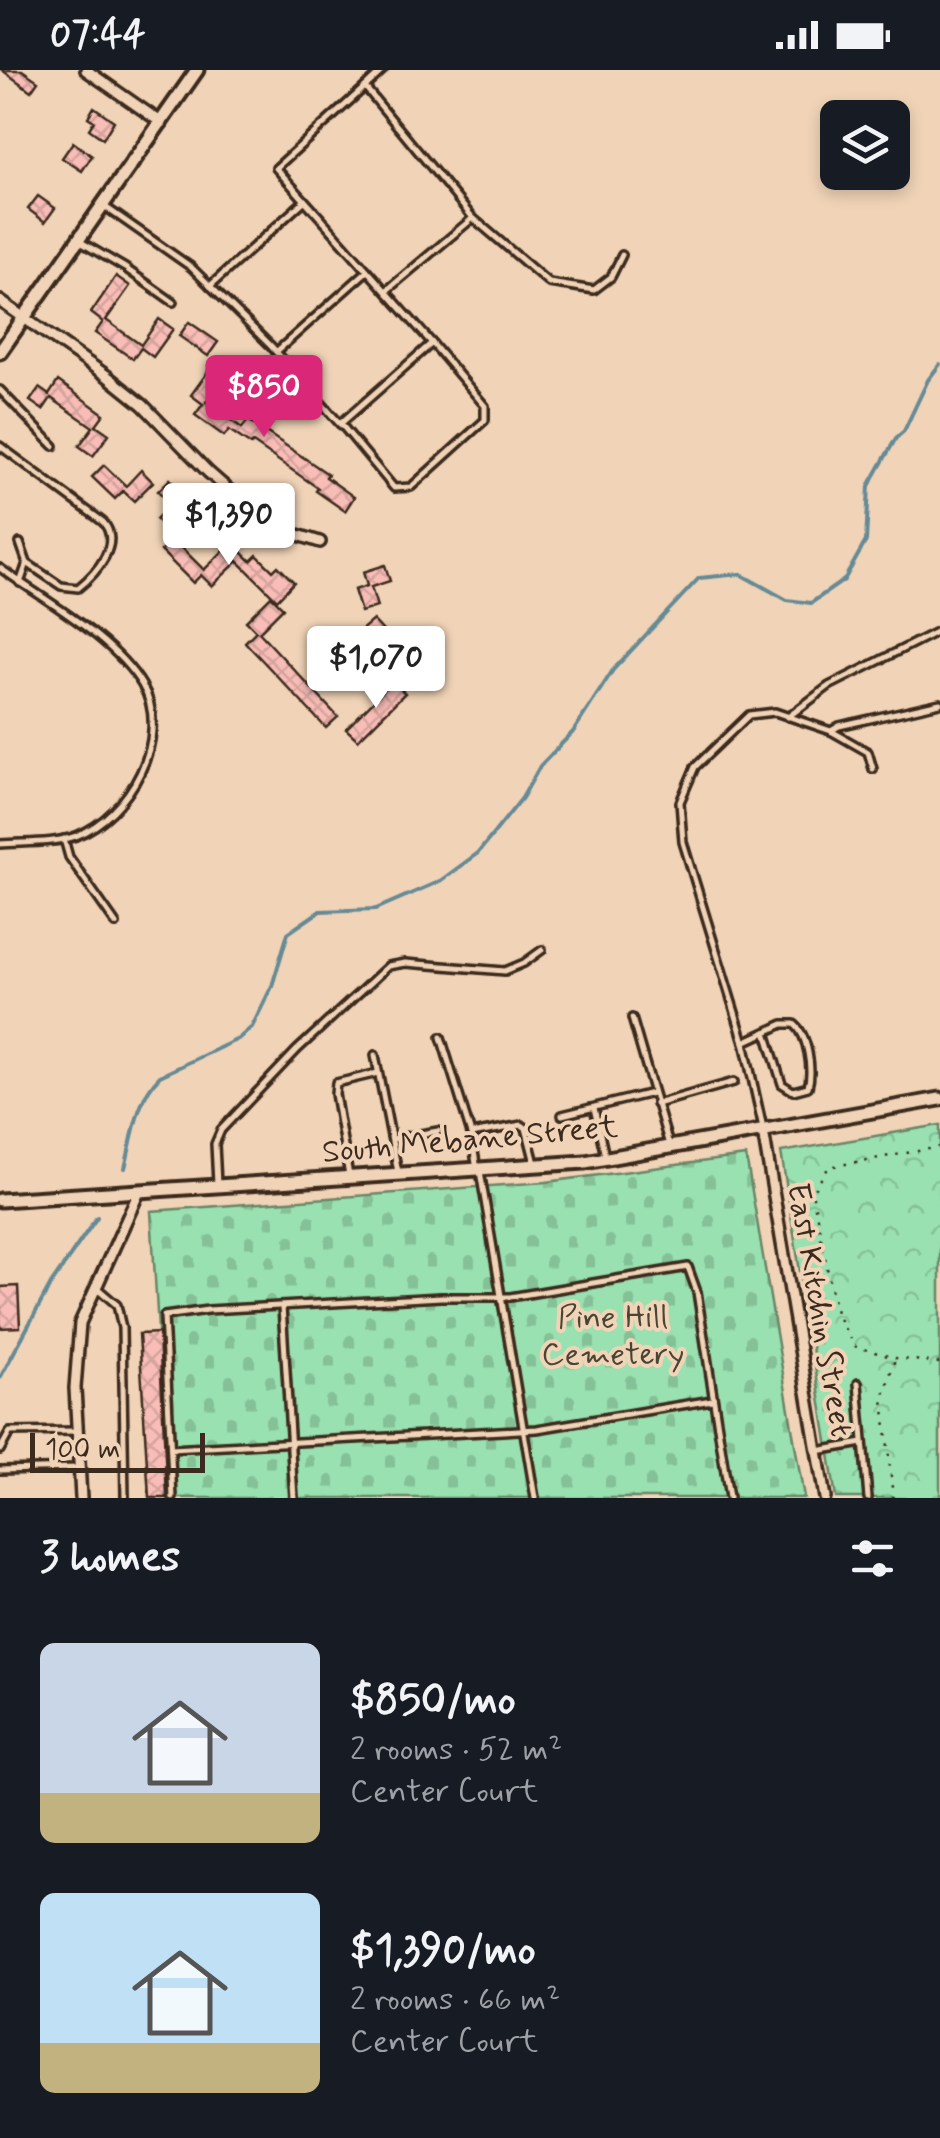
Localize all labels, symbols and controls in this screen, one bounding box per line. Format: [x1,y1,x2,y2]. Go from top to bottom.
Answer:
text: 07:44 [50,11,146,60]
map controls [820,100,910,190]
button: layers [820,100,910,190]
pin: $850 [205,355,323,440]
text: $850 [227,366,301,408]
pin: $1,390 [148,483,310,568]
text: $1,390 [185,494,273,536]
pin: $1,070 [295,626,457,711]
text: $1,070 [329,637,423,679]
street label: South Mebane Street [320,1106,620,1174]
street label: East Kitchin Street [776,1180,862,1440]
park label: Pine Hill Cemetery [542,1297,684,1376]
scale bar [30,1428,205,1472]
text: 100 m [45,1432,120,1469]
text: 3 homes [40,1531,180,1586]
icon: filters [845,1531,900,1586]
text: $850/mo [350,1674,516,1729]
icon: home [120,1683,240,1803]
text: 2 rooms · 52 m² [350,1729,562,1771]
text: Center Court [350,1771,538,1813]
text: $1,390/mo [350,1924,536,1979]
icon: home [120,1933,240,2053]
text: 2 rooms · 66 m² [350,1979,560,2021]
text: Center Court [350,2021,538,2063]

